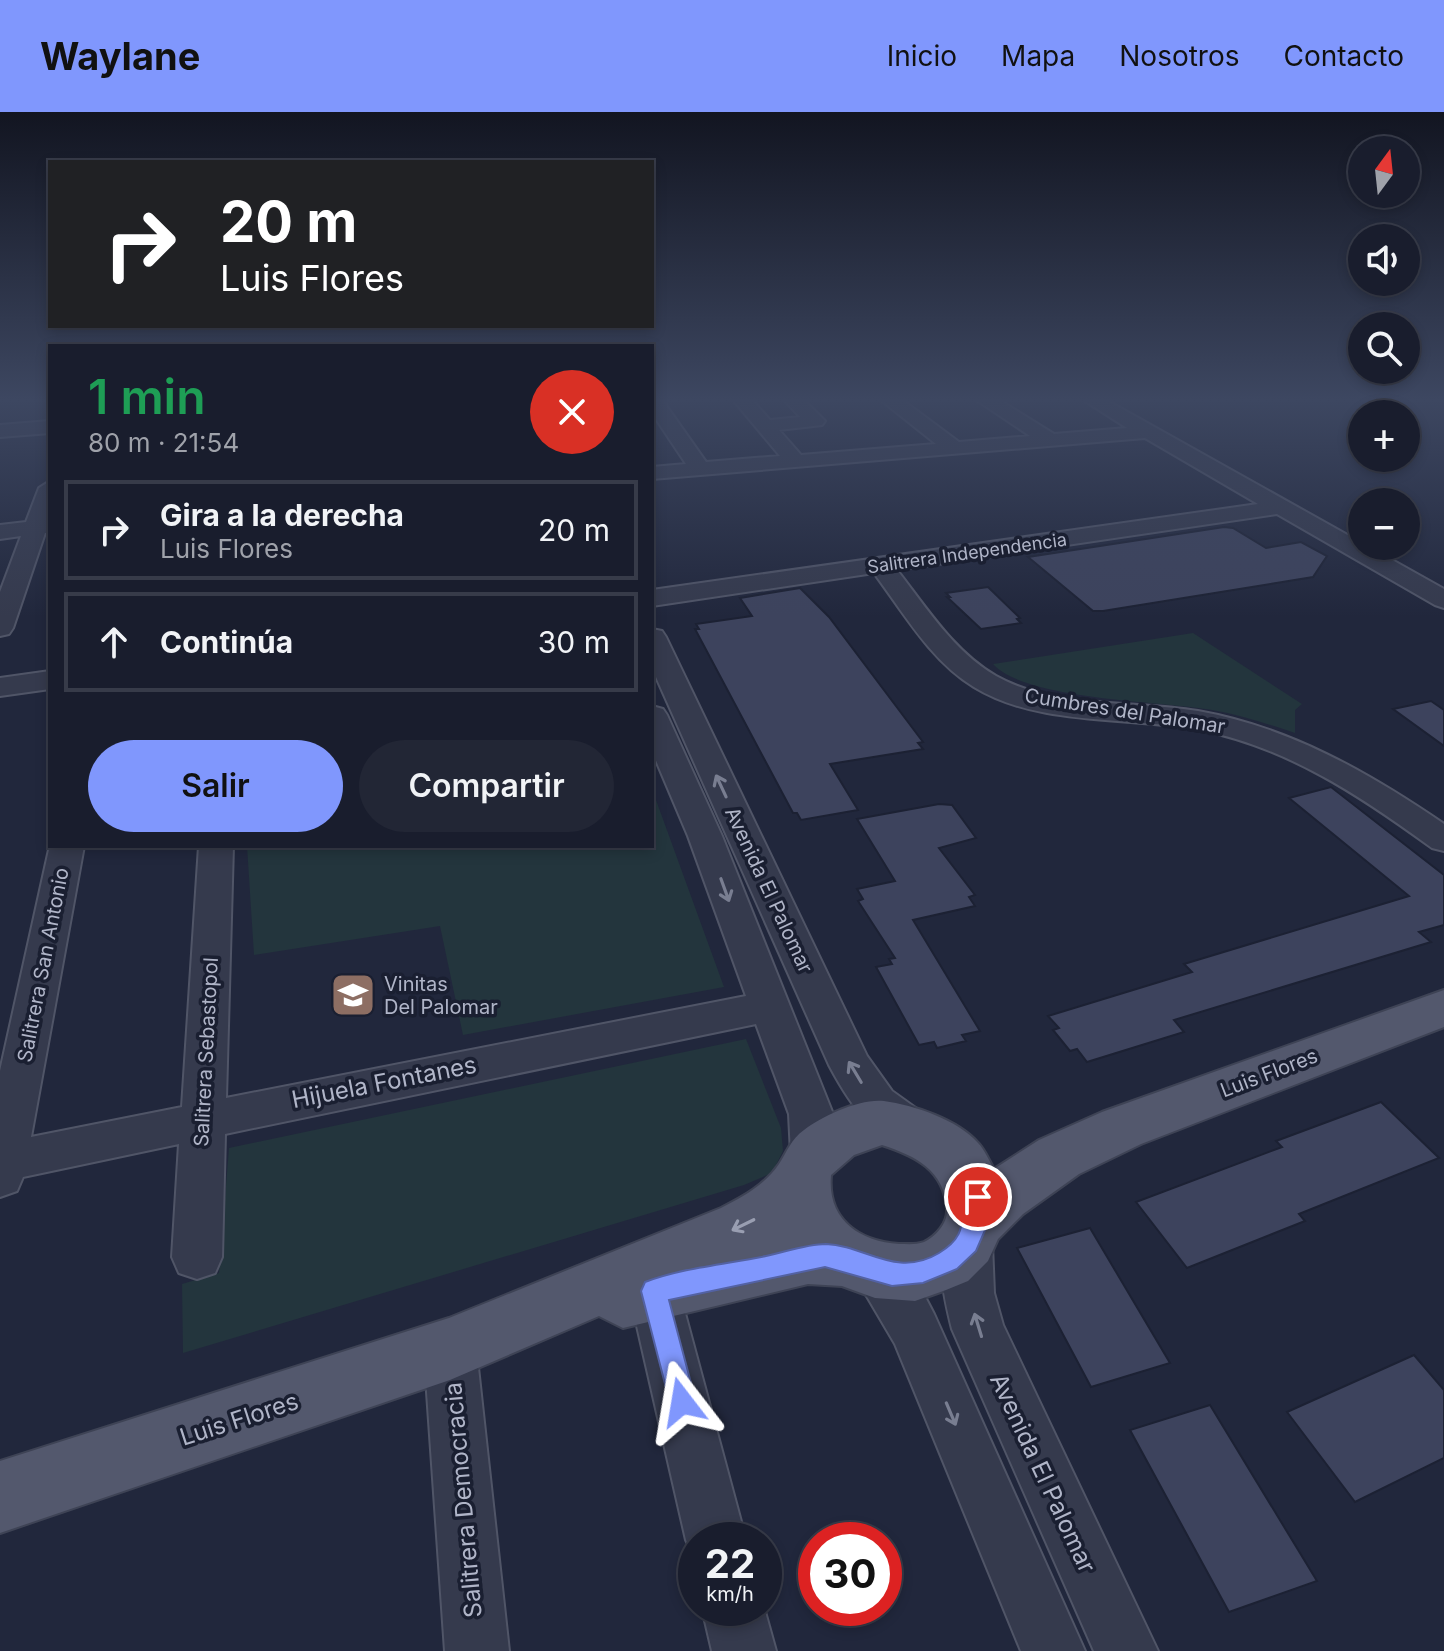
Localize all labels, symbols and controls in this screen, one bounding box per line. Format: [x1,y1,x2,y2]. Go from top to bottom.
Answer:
text: Waylane [40,33,200,79]
text: Inicio [887,39,957,73]
text: Mapa [1001,39,1075,73]
text: Nosotros [1119,39,1240,73]
text: Contacto [1284,39,1404,73]
north arrow [1348,136,1420,208]
map controls [1348,136,1420,560]
text: 20 m [220,188,357,256]
icon: right [88,192,192,296]
button: sound [1348,224,1420,296]
text: Luis Flores [220,256,404,300]
button: search [1348,312,1420,384]
text: 1 min [88,367,206,426]
button: close [530,370,614,454]
button: + [1348,400,1420,472]
text: 80 m · 21:54 [88,427,239,458]
button: − [1348,488,1420,560]
text: Gira a la derecha [160,497,404,533]
icon: right [92,508,136,552]
text: 20 m [538,512,610,548]
street label: Salitrera Independencia [866,529,1068,577]
text: Luis Flores [160,533,293,564]
icon: ahead [92,620,136,664]
text: Continúa [160,624,293,660]
text: 30 m [538,624,610,660]
street label: Cumbres del Palomar [1023,683,1227,739]
button: Salir [88,740,343,832]
button: Compartir [359,740,614,832]
one-way arrow [713,774,728,798]
street label: Avenida El Palomar [720,803,818,977]
street label: Salitrera San Antonio [12,866,74,1064]
one-way arrow [719,877,734,902]
street label: Salitrera Sebastopol [189,957,223,1147]
school or university icon: Vinitas Del Palomar [329,971,377,1019]
place label: Vinitas Del Palomar [384,972,498,1019]
street label: Luis Flores [1217,1043,1321,1103]
street label: Hijuela Fontanes [289,1050,479,1114]
one-way arrow [847,1061,863,1084]
pin [944,1163,1012,1231]
icon: arrive [956,1175,1000,1219]
one-way arrow [731,1218,755,1233]
one-way arrow [970,1313,984,1338]
position arrow [640,1360,724,1444]
street label: Avenida El Palomar [984,1369,1102,1577]
street label: Salitrera Democracia [438,1381,488,1619]
street label: Luis Flores [176,1386,302,1452]
one-way arrow [945,1401,960,1426]
speed limit sign: 30 [798,1522,902,1626]
text: 22 [705,1539,755,1588]
text: km/h [706,1582,754,1606]

